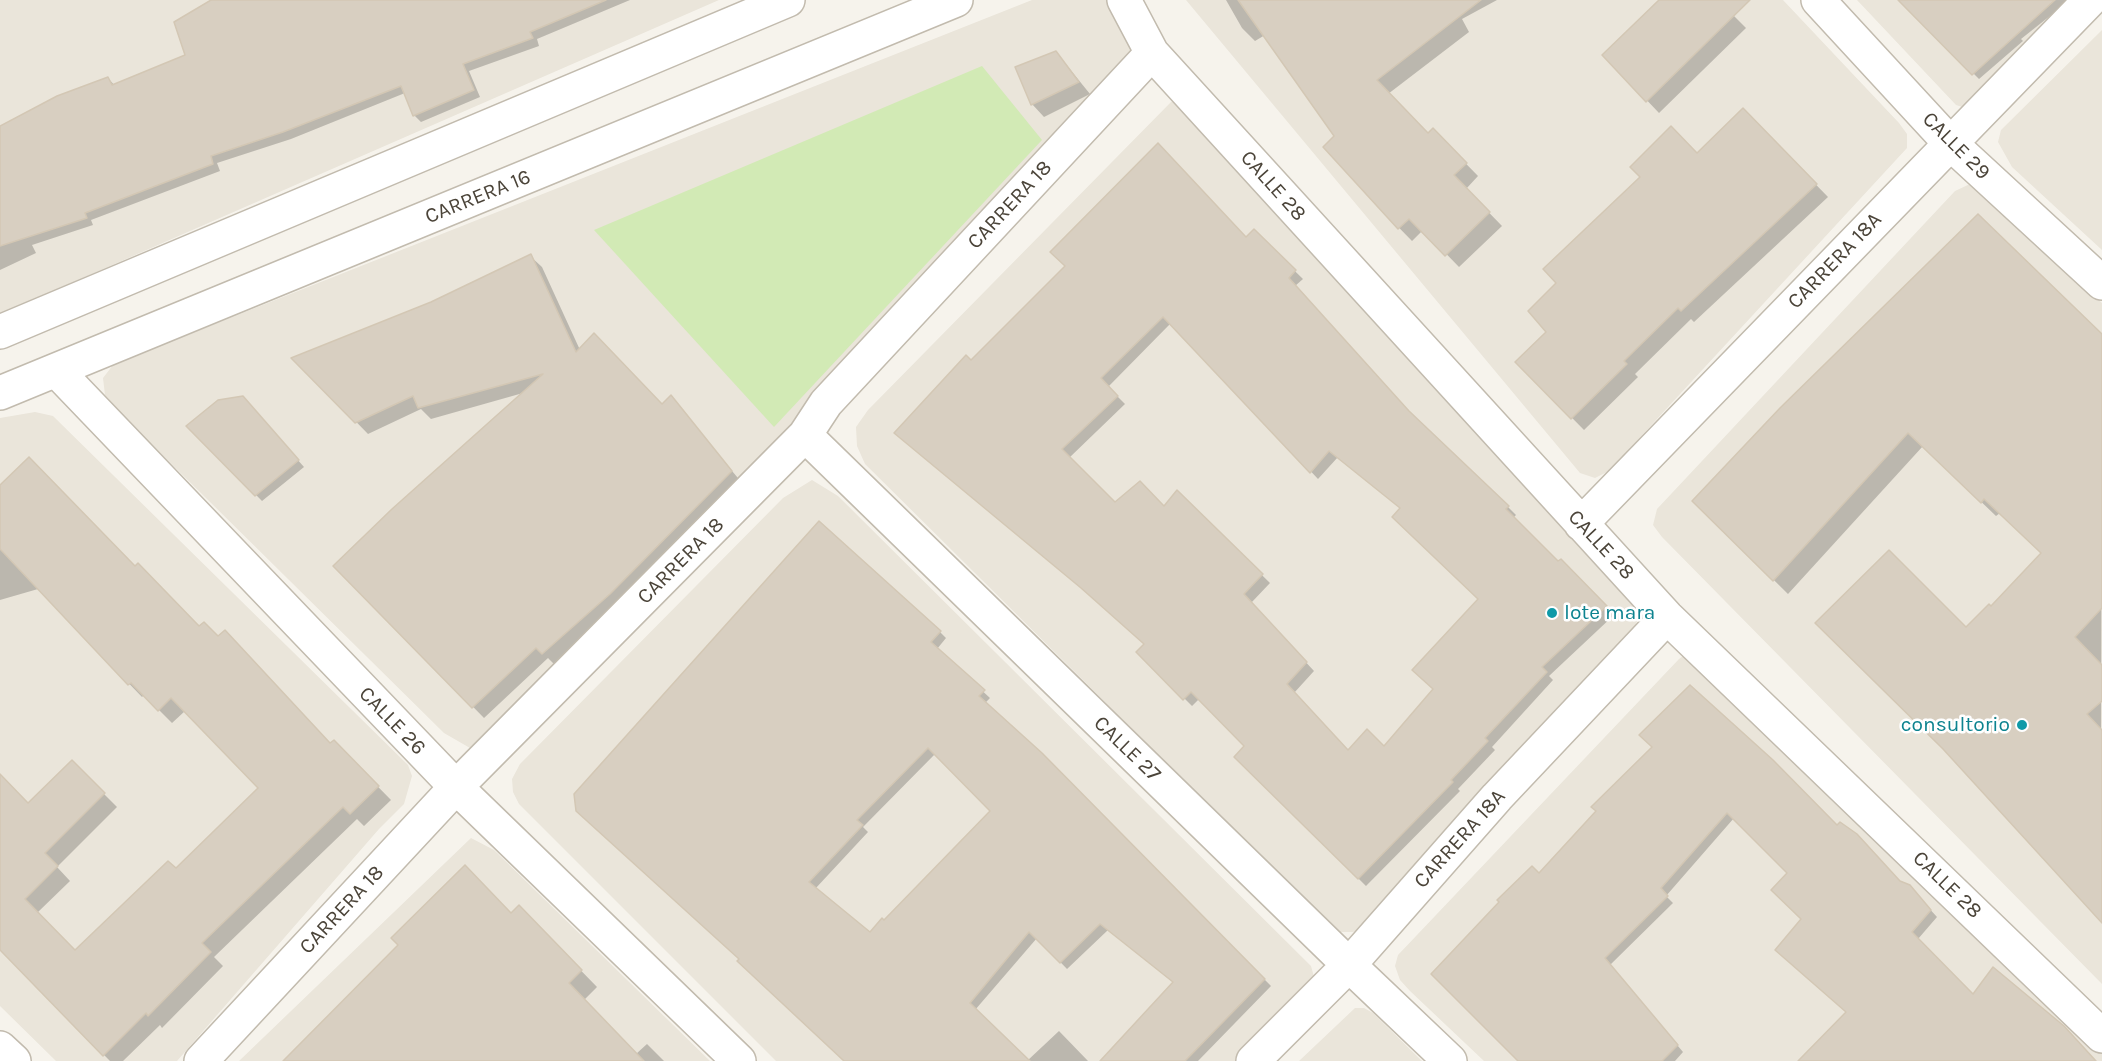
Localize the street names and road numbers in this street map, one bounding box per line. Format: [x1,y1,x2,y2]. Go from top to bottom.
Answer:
street label: CALLE 29 [1917,107,1995,185]
street label: CALLE 28 [1235,145,1311,227]
street label: CARRERA 18 [963,155,1057,255]
street label: CARRERA 16 [422,164,534,230]
street label: CARRERA 18A [1783,208,1887,314]
street label: CALLE 28 [1562,505,1640,585]
street label: CARRERA 18 [632,512,730,610]
street label: CALLE 26 [353,681,431,761]
street label: CALLE 27 [1088,711,1166,787]
street label: CARRERA 18A [1409,784,1511,894]
street label: CALLE 28 [1907,846,1987,924]
street label: CARRERA 18 [295,860,389,960]

